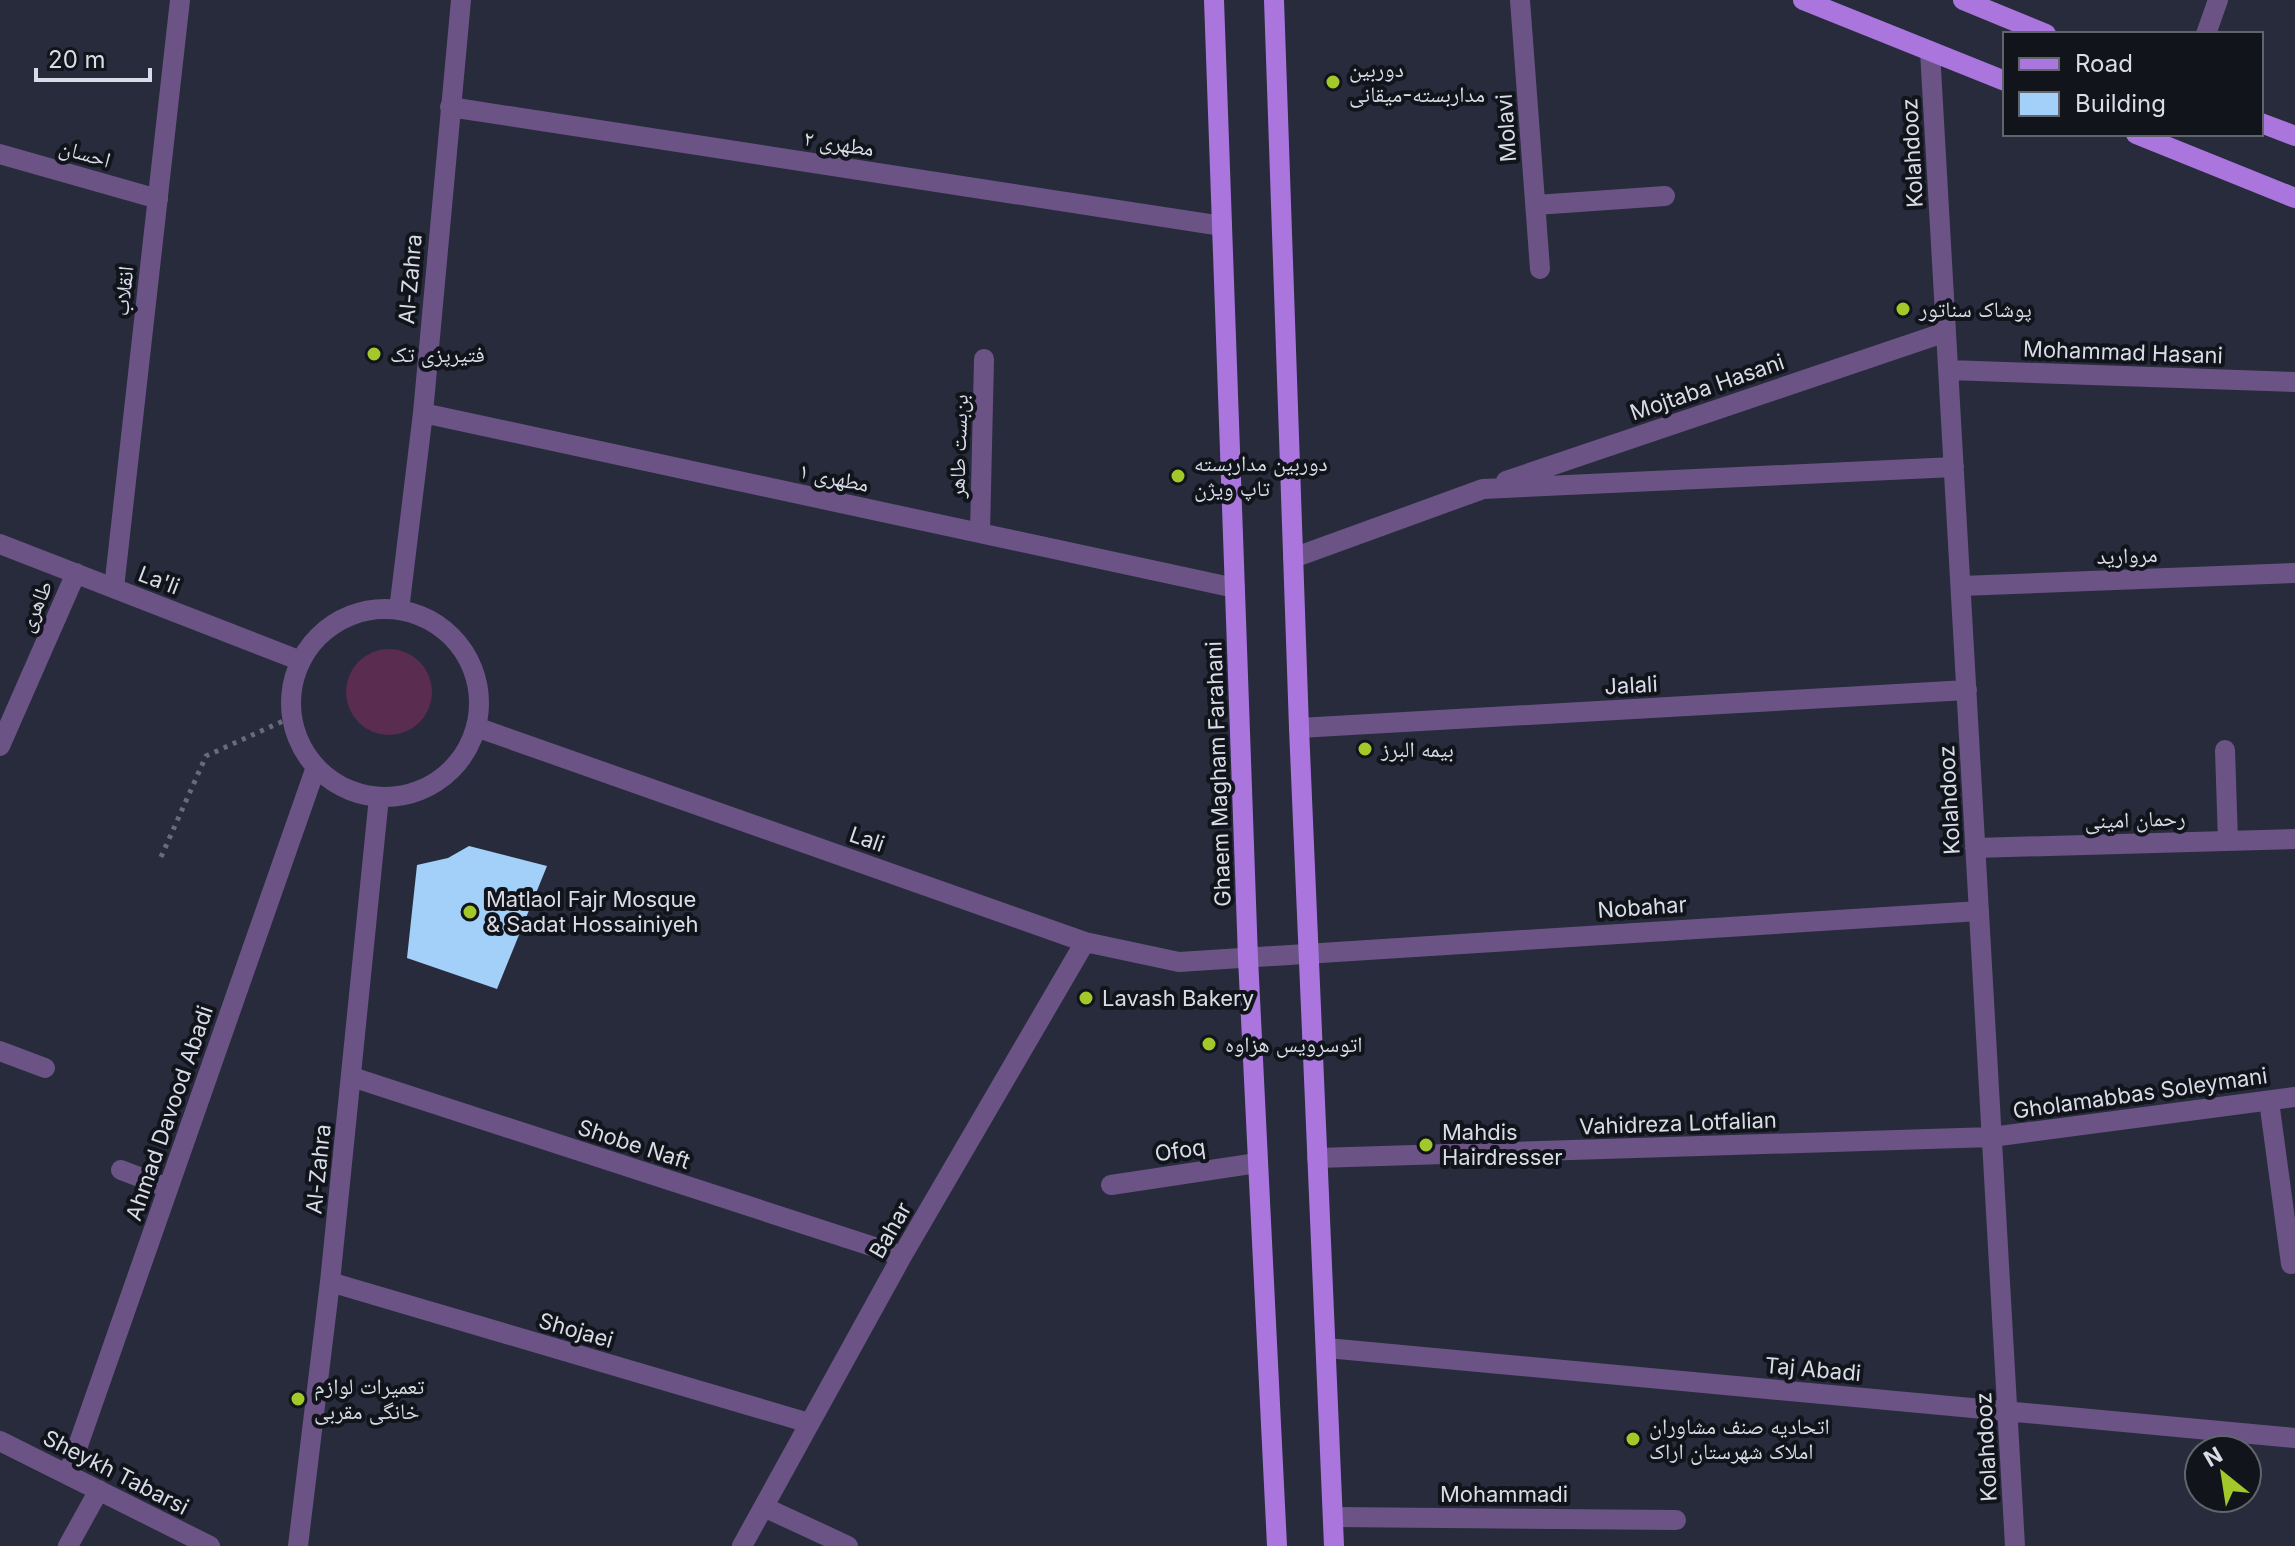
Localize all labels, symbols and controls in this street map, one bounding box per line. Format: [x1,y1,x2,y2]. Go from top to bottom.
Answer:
scale bar [36,32,150,82]
legend [2003,32,2263,136]
text: 20 m [48,45,106,74]
text: Road [2075,49,2133,78]
place label: دوربین مداربسته-میقانی [1349,56,1485,108]
marker: دوربین مداربسته-میقانی [1324,73,1342,91]
text: Building [2075,89,2166,118]
street label: Molavi [1491,93,1521,163]
street label: Kolahdooz [1896,98,1928,208]
street label: مطهری ۲ [802,125,876,162]
street label: احسان [56,133,114,174]
street label: Al-Zahra [393,233,427,325]
street label: انقلاب [107,265,139,317]
place label: پوشاک سناتور [1918,296,2032,323]
marker: پوشاک سناتور [1894,300,1912,318]
street label: Mohammad Hasani [2023,336,2223,368]
place label: فتیرپزی تک [390,341,485,368]
marker: فتیرپزی تک [365,345,383,363]
street label: Mojtaba Hasani [1627,348,1787,426]
street label: بن‌بست طاهر [943,394,974,499]
place label: دوربین مداربسته تاپ ویژن [1194,450,1328,502]
street label: مطهری ۱ [796,457,871,498]
marker: دوربین مداربسته تاپ ویژن [1169,467,1187,485]
street label: مروارید [2096,541,2158,569]
street label: La'li [135,560,183,600]
street label: طاهری [12,576,59,636]
street label: Ghaem Magham Farahani [1200,641,1236,907]
street label: Jalali [1604,671,1658,699]
place label: بیمه البرز [1380,736,1454,762]
marker: بیمه البرز [1356,740,1374,758]
street label: Kolahdooz [1933,745,1965,855]
street label: رحمان امینی [2084,804,2186,835]
street label: Lali [846,821,888,857]
place label: Matlaol Fajr Mosque & Sadat Hossainiyeh [486,886,699,937]
street label: Nobahar [1596,891,1688,923]
marker: Matlaol Fajr Mosque & Sadat Hossainiyeh [461,903,479,921]
place label: Lavash Bakery [1102,985,1254,1011]
marker: Lavash Bakery [1077,989,1095,1007]
street label: Ahmad Davood Abadi [120,1002,218,1224]
place label: اتوسرویس هزاوه [1225,1031,1362,1058]
marker: اتوسرویس هزاوه [1200,1035,1218,1053]
street label: Gholamabbas Soleymani [2011,1062,2269,1124]
street label: Vahidreza Lotfalian [1579,1107,1777,1139]
street label: Shobe Naft [575,1114,693,1174]
place label: Mahdis Hairdresser [1442,1119,1563,1170]
street label: Al-Zahra [300,1123,336,1215]
street label: Ofoq [1153,1134,1207,1166]
marker: Mahdis Hairdresser [1417,1136,1435,1154]
street label: Bahar [864,1197,916,1263]
street label: Shojaei [536,1307,616,1353]
street label: Taj Abadi [1764,1352,1862,1386]
place label: تعمیرات لوازم خانگی مقربی [314,1373,425,1425]
marker: تعمیرات لوازم خانگی مقربی [289,1390,307,1408]
street label: Kolahdooz [1970,1392,2002,1502]
place label: اتحادیه صنف مشاوران املاک شهرستان اراک [1649,1413,1830,1465]
street label: Sheykh Tabarsi [39,1424,193,1520]
marker: اتحادیه صنف مشاوران املاک شهرستان اراک [1624,1430,1642,1448]
north arrow [2183,1434,2263,1514]
text: N [2199,1441,2227,1472]
street label: Mohammadi [1440,1481,1568,1507]

